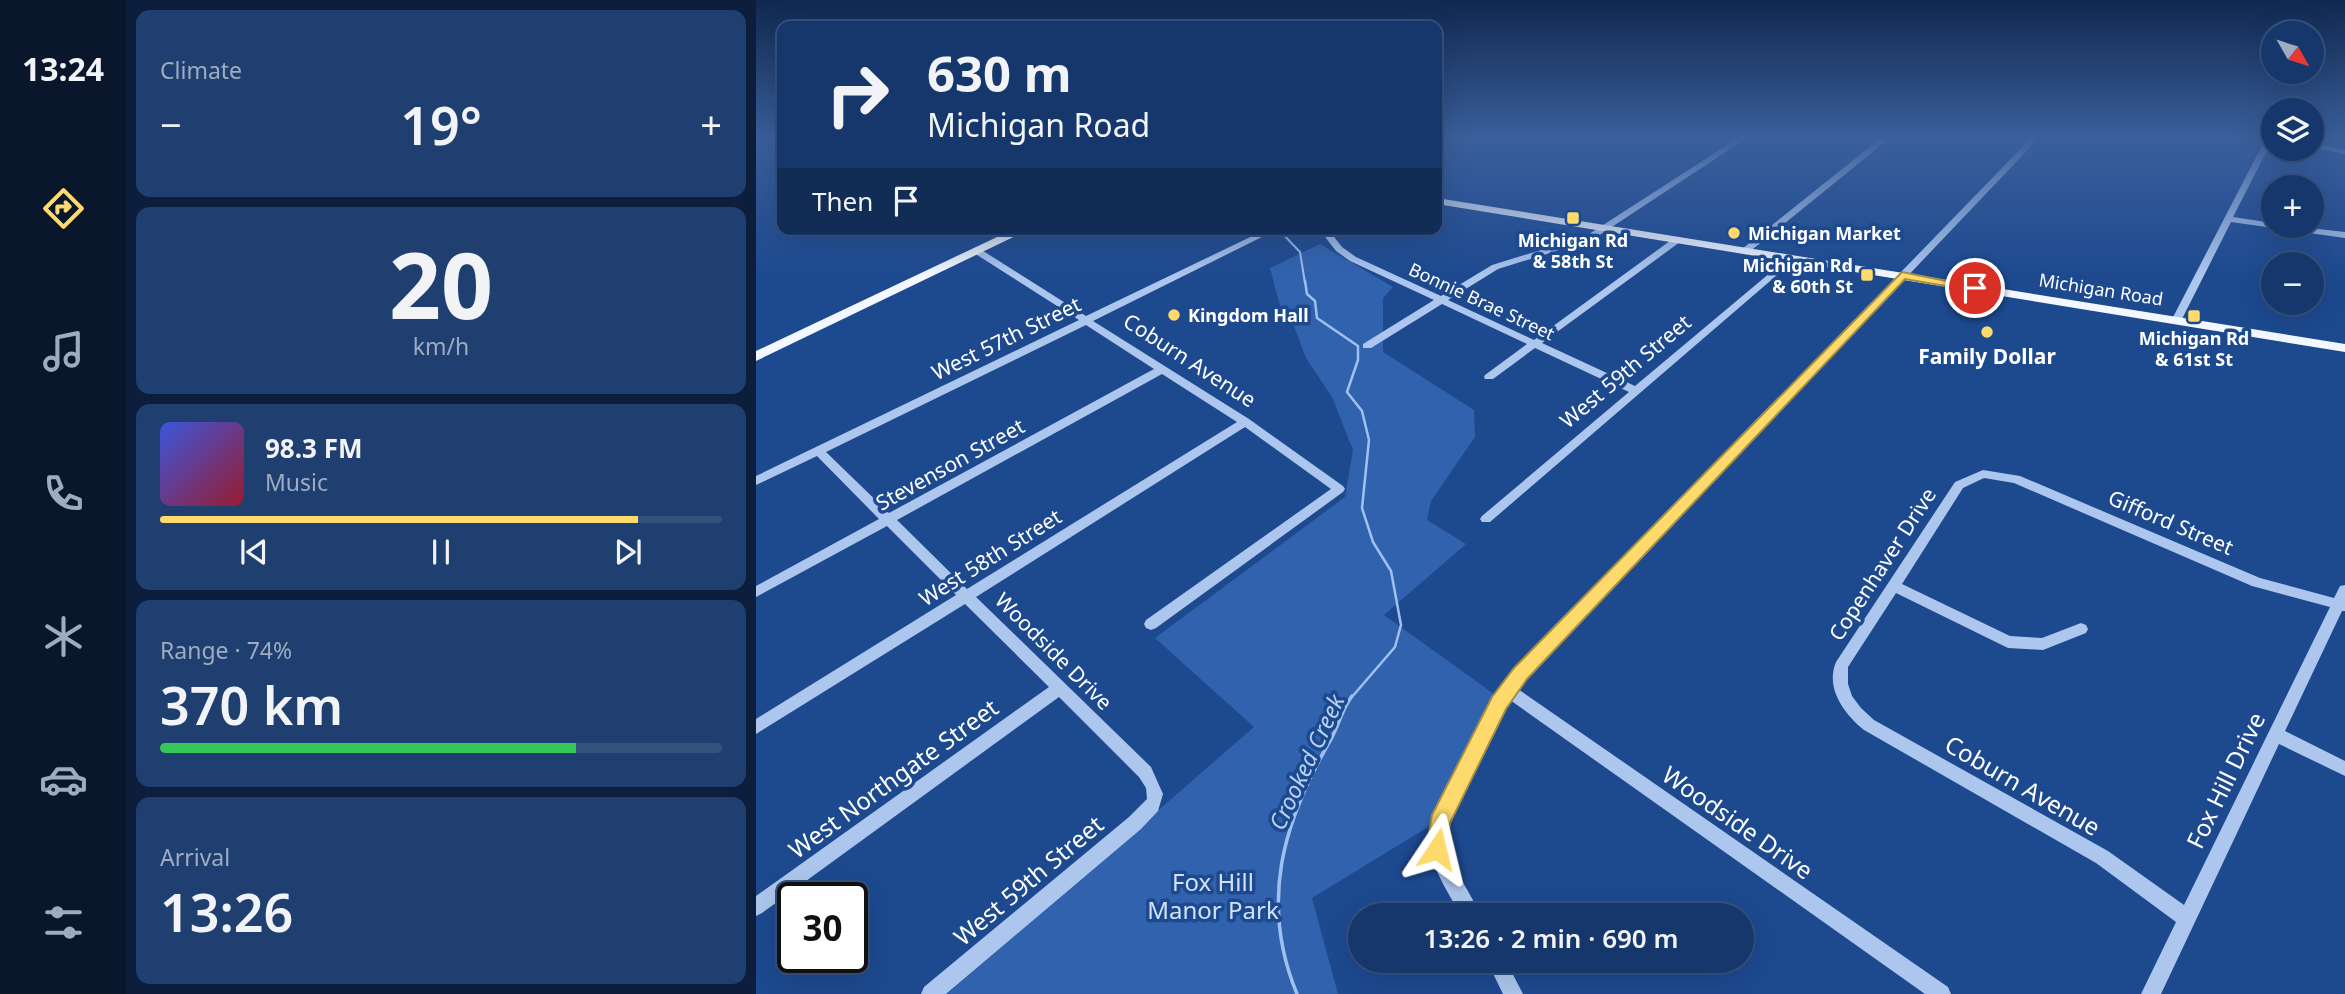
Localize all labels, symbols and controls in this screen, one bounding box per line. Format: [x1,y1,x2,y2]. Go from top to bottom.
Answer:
north arrow [2261,21,2324,84]
map controls [2261,21,2324,315]
text: 630 m [927,40,1072,106]
text: 13:24 [22,47,104,90]
icon: right [812,49,903,140]
text: Climate [160,54,242,86]
text: 19° [400,89,482,160]
text: − [160,98,182,150]
text: + [700,98,722,150]
button: layers [2261,98,2324,161]
text: Michigan Road [927,103,1150,146]
button: + [2261,175,2324,238]
icon: arrive [887,182,925,220]
text: Then [812,183,873,219]
icon: directions [39,184,88,233]
marker: Michigan Rd & 58th St [1565,210,1581,226]
place label: Michigan Market [1748,221,1901,245]
text: 20 [389,222,493,346]
marker: Michigan Market [1726,225,1742,241]
place label: Michigan Rd & 58th St [1518,228,1628,273]
button: − [2261,252,2324,315]
place label: Michigan Rd & 60th St [1743,253,1853,298]
street label: Bonnie Brae Street [1405,257,1559,346]
pin [1945,258,2005,318]
marker: Michigan Rd & 60th St [1859,267,1875,283]
street label: Michigan Road [2037,267,2165,311]
icon: arrive [1956,269,1994,307]
street label: West 57th Street [927,290,1086,386]
place label: Kingdom Hall [1188,303,1309,327]
street label: Coburn Avenue [1118,307,1262,413]
marker: Kingdom Hall [1166,307,1182,323]
street label: West 59th Street [1554,308,1697,434]
marker: Michigan Rd & 61st St [2186,308,2202,324]
marker: Family Dollar [1979,324,1995,340]
place label: Michigan Rd & 61st St [2139,326,2249,371]
icon: music [39,327,88,376]
text: km/h [413,330,469,362]
place label: Family Dollar [1918,342,2056,370]
street label: Stevenson Street [871,411,1030,516]
text: 98.3 FM [265,430,362,466]
text: Music [265,466,328,498]
icon: phone [39,469,88,518]
street label: Copenhaver Drive [1822,482,1942,646]
street label: Gifford Street [2104,483,2238,561]
street label: West 58th Street [914,502,1067,612]
icon: previous [235,533,273,571]
icon: pause [422,533,460,571]
icon: next [609,533,647,571]
street label: Woodside Drive [989,586,1119,716]
icon: climate [39,612,88,661]
text: Range · 74% [160,634,292,666]
text: 370 km [160,669,343,740]
water label: Crooked Creek [1261,687,1352,835]
street label: West Northgate Street [782,691,1005,865]
street label: Fox Hill Drive [2178,707,2272,853]
street label: Coburn Avenue [1939,727,2107,843]
icon: car [39,755,88,804]
street label: Woodside Drive [1656,758,1820,886]
street label: West 59th Street [946,807,1110,952]
position arrow [1400,812,1474,886]
text: Arrival [160,841,230,873]
park label: Fox Hill Manor Park [1147,865,1279,926]
text: 13:26 [160,876,293,947]
speed limit sign: 30 [777,882,868,973]
icon: filters [39,898,88,947]
text: 13:26 · 2 min · 690 m [1424,920,1678,956]

